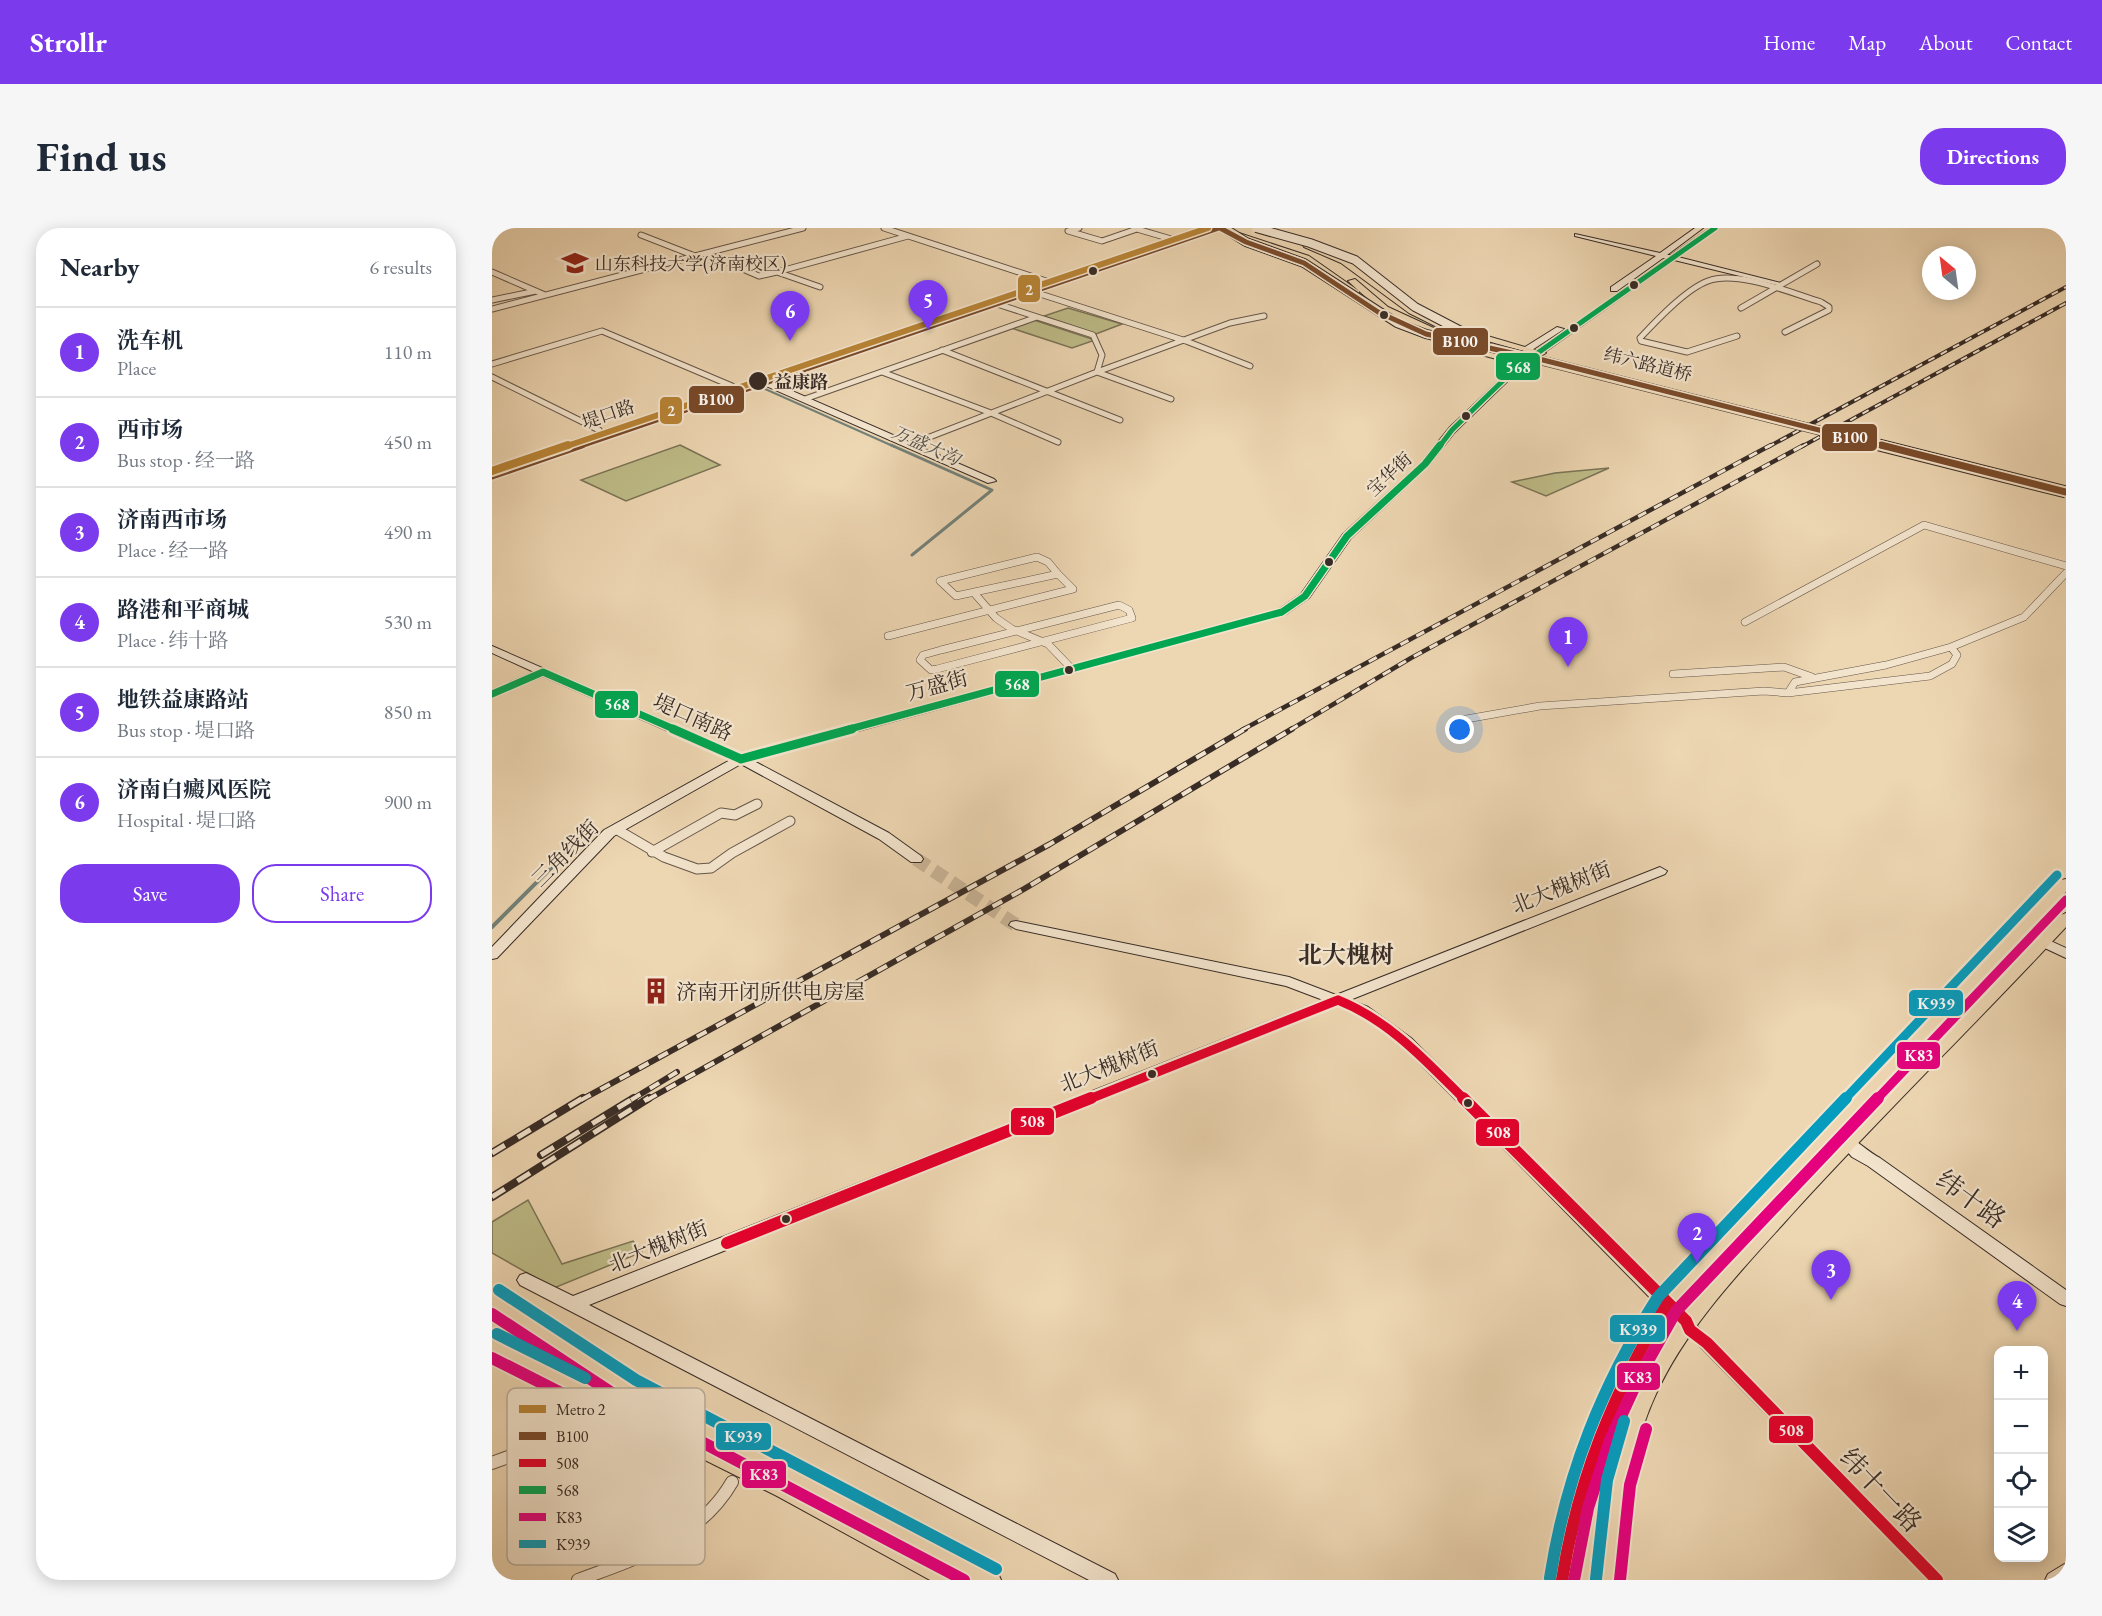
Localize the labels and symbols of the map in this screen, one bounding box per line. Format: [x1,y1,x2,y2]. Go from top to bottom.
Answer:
north arrow [1922,246,1976,300]
school or university icon: 山东科技大学(济南校区) [560,248,590,278]
place label: 山东科技大学(济南校区) [595,252,786,275]
unlabelled marker [1087,265,1099,277]
line badge: 2 [1017,274,1041,303]
text: 2 [1025,279,1034,300]
unlabelled marker [1628,279,1640,291]
pin: 5 [908,280,948,330]
pin: 6 [770,291,810,341]
unlabelled marker [1378,309,1390,321]
unlabelled marker [1568,322,1580,334]
line badge: B100 [1432,327,1489,356]
text: B100 [1442,331,1478,352]
street label: 纬六路道桥 [1602,342,1694,386]
line badge: 568 [1495,352,1541,381]
text: 568 [1505,357,1531,378]
marker: 益康路 [747,370,769,392]
place label: 益康路 [774,370,828,393]
line badge: B100 [688,385,745,414]
text: B100 [698,389,734,410]
street label: 堤口路 [579,394,637,434]
line badge: 2 [659,396,683,425]
text: 2 [667,400,676,421]
unlabelled marker [1460,410,1472,422]
water label: 万盛大沟 [888,420,966,471]
line badge: B100 [1821,423,1878,452]
text: B100 [1832,427,1868,448]
street label: 宝华街 [1361,447,1417,501]
unlabelled marker [1323,556,1335,568]
pin: 1 [1548,618,1588,667]
street label: 万盛街 [903,664,971,706]
unlabelled marker [1063,664,1075,676]
line badge: 568 [994,670,1040,698]
text: 568 [1004,674,1030,695]
street label: 堤口南路 [649,688,737,746]
line badge: 568 [594,690,639,719]
text: 568 [604,694,630,715]
your location [1445,715,1474,744]
street label: 三角线街 [526,814,604,892]
street label: 北大槐树街 [1507,855,1615,919]
district label: 北大槐树 [1298,939,1394,970]
building icon: 济南开闭所供电房屋 [641,976,671,1006]
place label: 济南开闭所供电房屋 [676,978,865,1005]
line badge: K939 [1908,989,1964,1017]
text: K939 [1917,993,1955,1014]
street label: 北大槐树街 [1055,1034,1163,1098]
line badge: K83 [1896,1041,1941,1070]
text: K83 [1904,1045,1934,1066]
unlabelled marker [1146,1068,1158,1080]
unlabelled marker [1462,1097,1474,1109]
line badge: 508 [1010,1107,1055,1136]
text: 508 [1019,1111,1045,1132]
line badge: 508 [1475,1118,1520,1147]
text: 508 [1485,1122,1511,1143]
street label: 纬十路 [1929,1162,2013,1236]
unlabelled marker [780,1213,792,1225]
street label: 北大槐树街 [604,1214,712,1278]
pin: 2 [1678,1214,1716,1263]
pin: 3 [1812,1250,1850,1300]
pin: 4 [1998,1282,2036,1331]
line badge: K939 [1609,1314,1666,1343]
text: K939 [1619,1319,1657,1340]
line badge: K83 [1616,1362,1661,1391]
text: K83 [1623,1367,1653,1388]
legend [507,1388,705,1565]
text: Metro 2 [556,1399,606,1420]
line badge: 508 [1768,1415,1814,1444]
text: 508 [1778,1420,1804,1441]
line badge: K939 [715,1422,772,1451]
text: B100 [556,1426,589,1447]
text: K939 [724,1426,762,1447]
street label: 纬十一路 [1833,1441,1929,1539]
text: 508 [556,1453,579,1474]
line badge: K83 [741,1460,787,1489]
text: K83 [749,1464,779,1485]
text: 568 [556,1480,579,1501]
text: K83 [556,1507,583,1528]
text: K939 [556,1534,590,1555]

